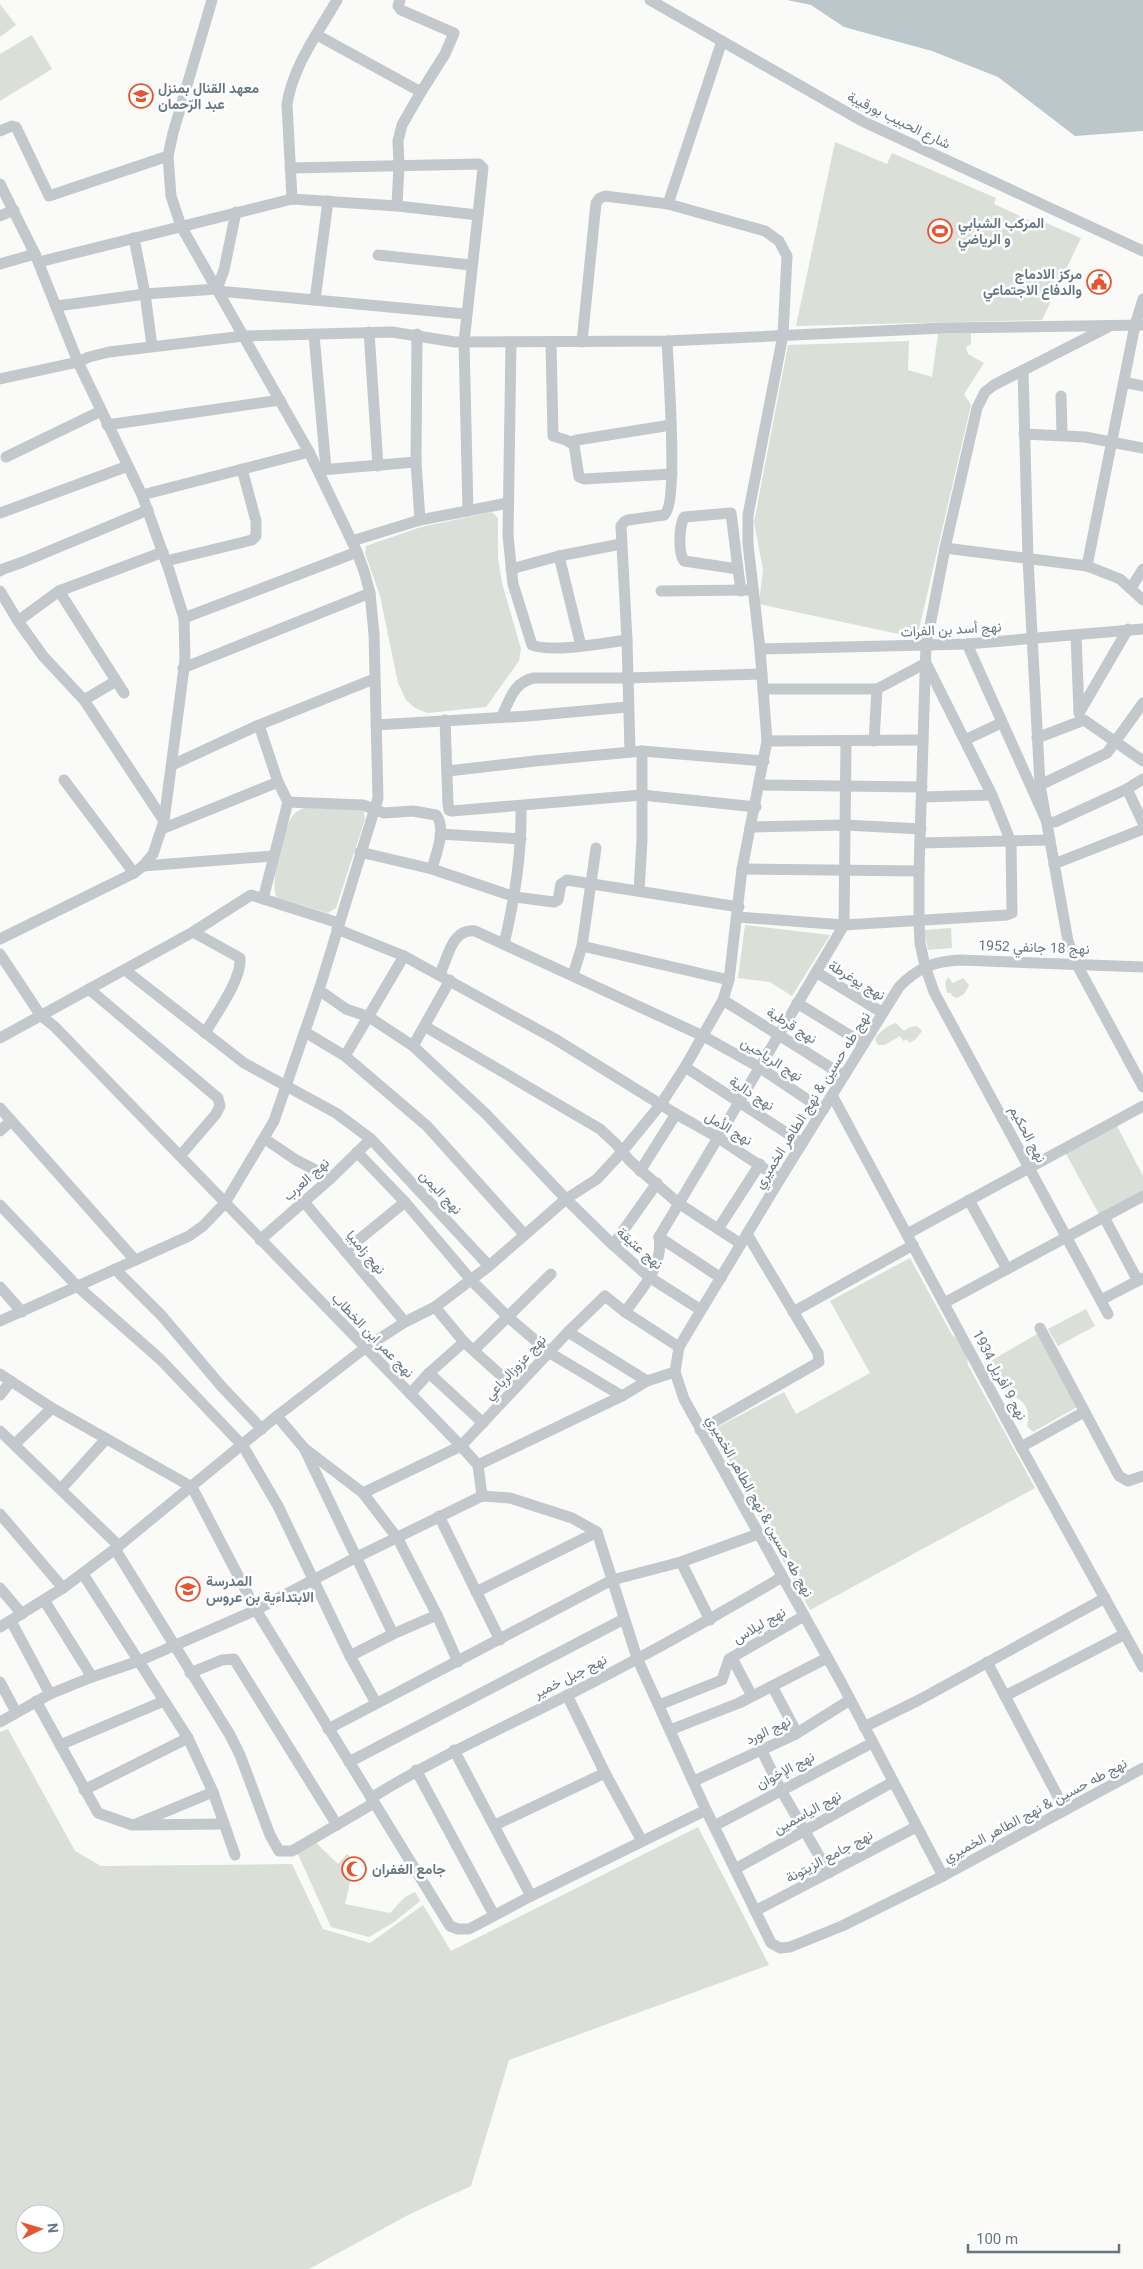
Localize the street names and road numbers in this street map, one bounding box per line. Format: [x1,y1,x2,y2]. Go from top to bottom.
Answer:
street label: شارع الحبيب بورقيبة [844,88,953,155]
street label: نهج أسد بن الفرات [900,618,1002,643]
street label: نهج 18 جانفي 1952 [978,937,1090,961]
street label: نهج يوغرطة [824,957,888,1006]
street label: نهج قرطبة [762,1003,820,1049]
street label: نهج طه حسين & نهج الطاهر الخميري [751,1009,877,1193]
street label: نهج الرياحين [737,1034,806,1087]
street label: نهج دالية [725,1073,777,1116]
street label: نهج الحكيم [1004,1103,1050,1167]
street label: نهج الأمل [701,1108,755,1151]
street label: نهج العرب [280,1154,334,1206]
street label: نهج اليمن [414,1167,465,1219]
street label: نهج عتيقة [612,1224,666,1275]
street label: نهج زامبيا [341,1227,389,1279]
street label: نهج عمر ابن الخطاب [326,1289,417,1383]
street label: نهج 9 أفريل 1934 [967,1327,1030,1424]
street label: نهج عزوزالرباعي [481,1331,552,1406]
street label: نهج طه حسين & نهج الطاهر الخميري [700,1412,817,1602]
street label: نهج ليلاس [730,1604,790,1649]
street label: نهج جبل خمير [530,1651,610,1704]
street label: نهج الورد [743,1713,794,1750]
street label: نهج الإخوان [753,1748,818,1795]
street label: نهج طه حسين & نهج الطاهر الخميري [941,1755,1131,1869]
street label: نهج الياسمين [770,1787,845,1840]
street label: نهج جامع الزيتونة [783,1826,877,1888]

